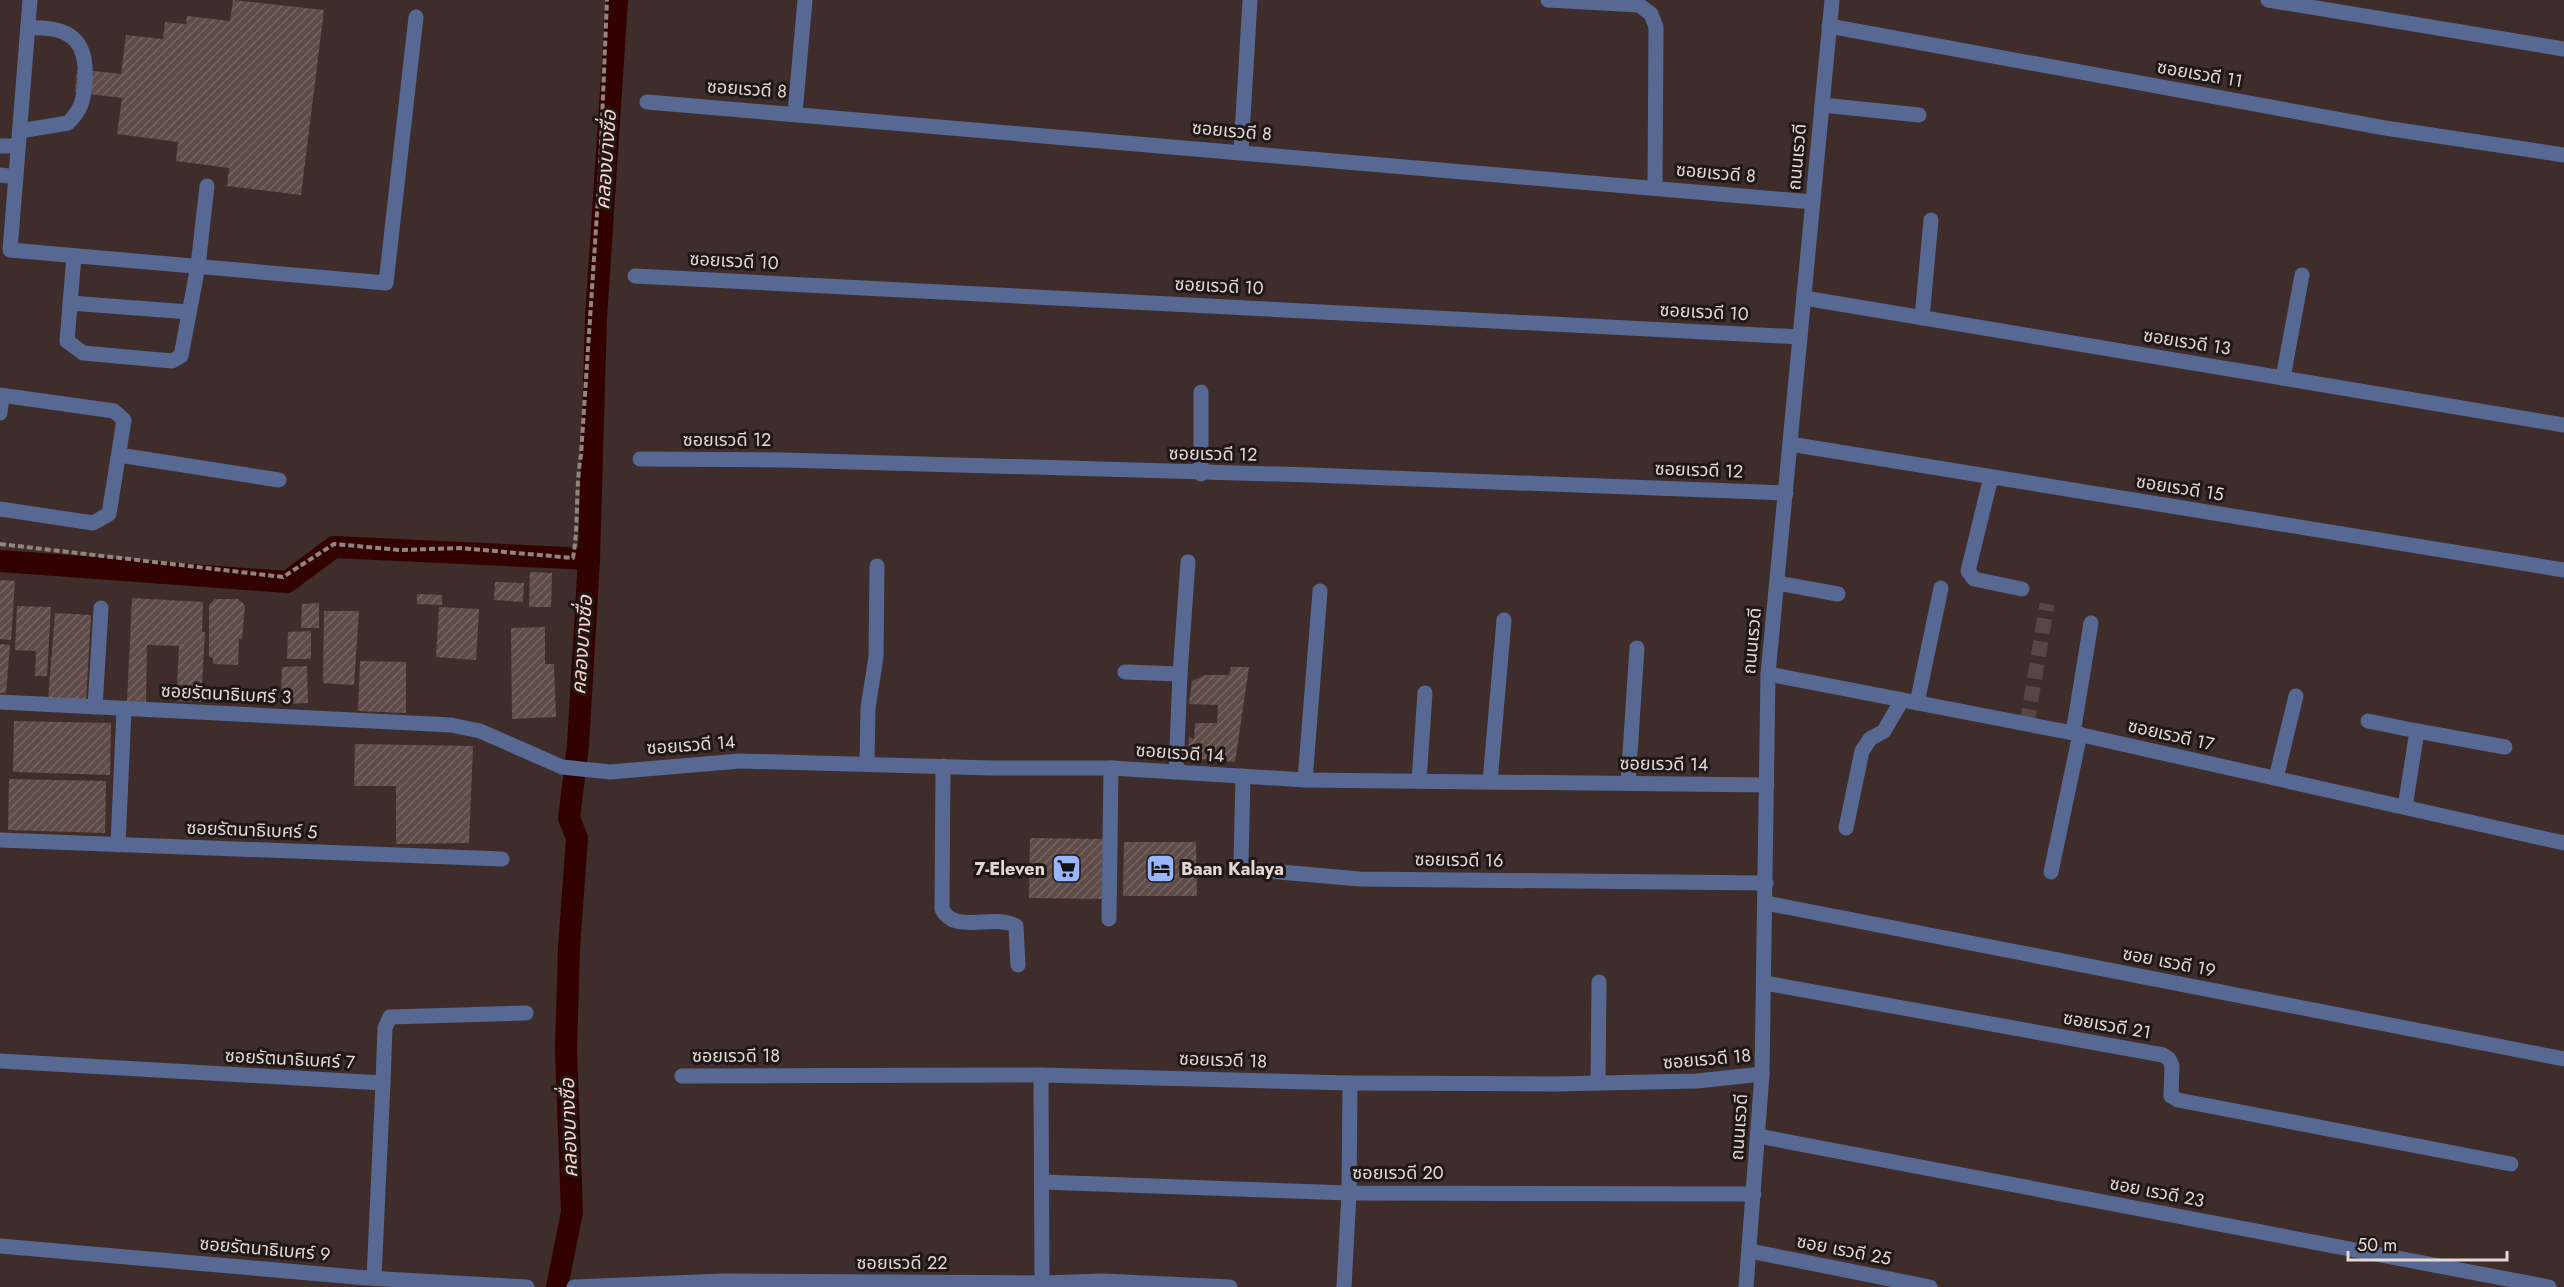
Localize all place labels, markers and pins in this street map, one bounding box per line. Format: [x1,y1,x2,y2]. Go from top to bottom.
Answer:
supermarket icon: 7-Eleven [1050,853,1082,885]
hotel icon: Baan Kalaya [1144,853,1176,885]
place label: 7-Eleven [975,856,1045,882]
place label: Baan Kalaya [1181,856,1284,882]

